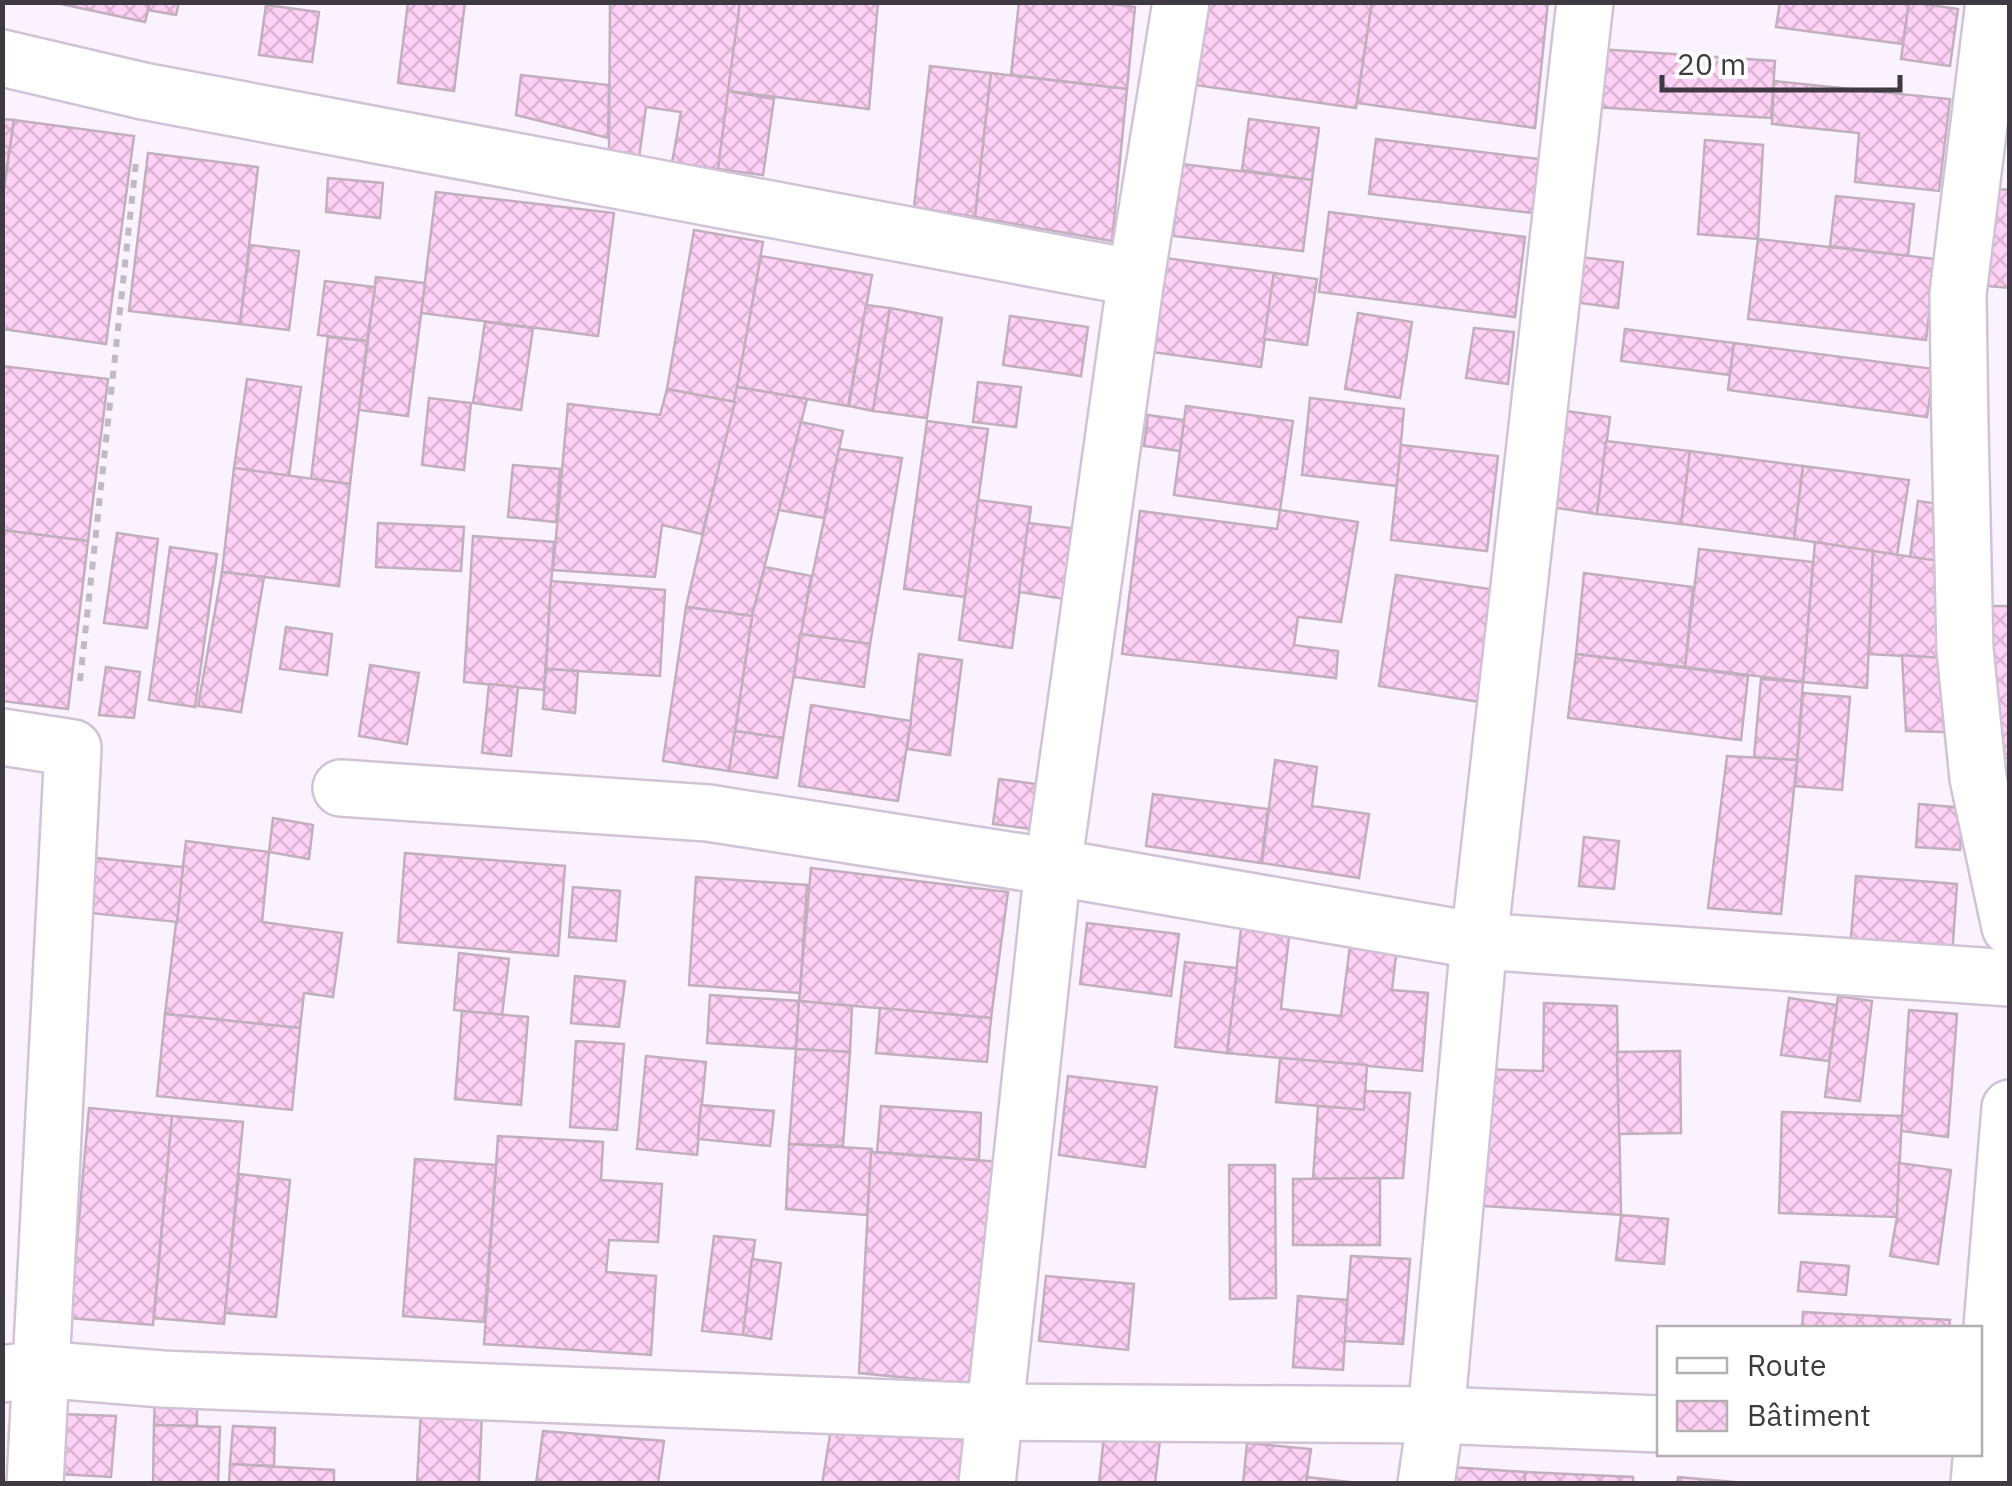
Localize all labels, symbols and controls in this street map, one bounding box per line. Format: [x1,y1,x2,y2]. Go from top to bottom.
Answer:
scale bar [1662,30,1900,92]
text: 20 m [1677,44,1746,83]
legend [1657,1326,1982,1456]
text: Route [1747,1345,1826,1384]
text: Bâtiment [1747,1395,1871,1434]

